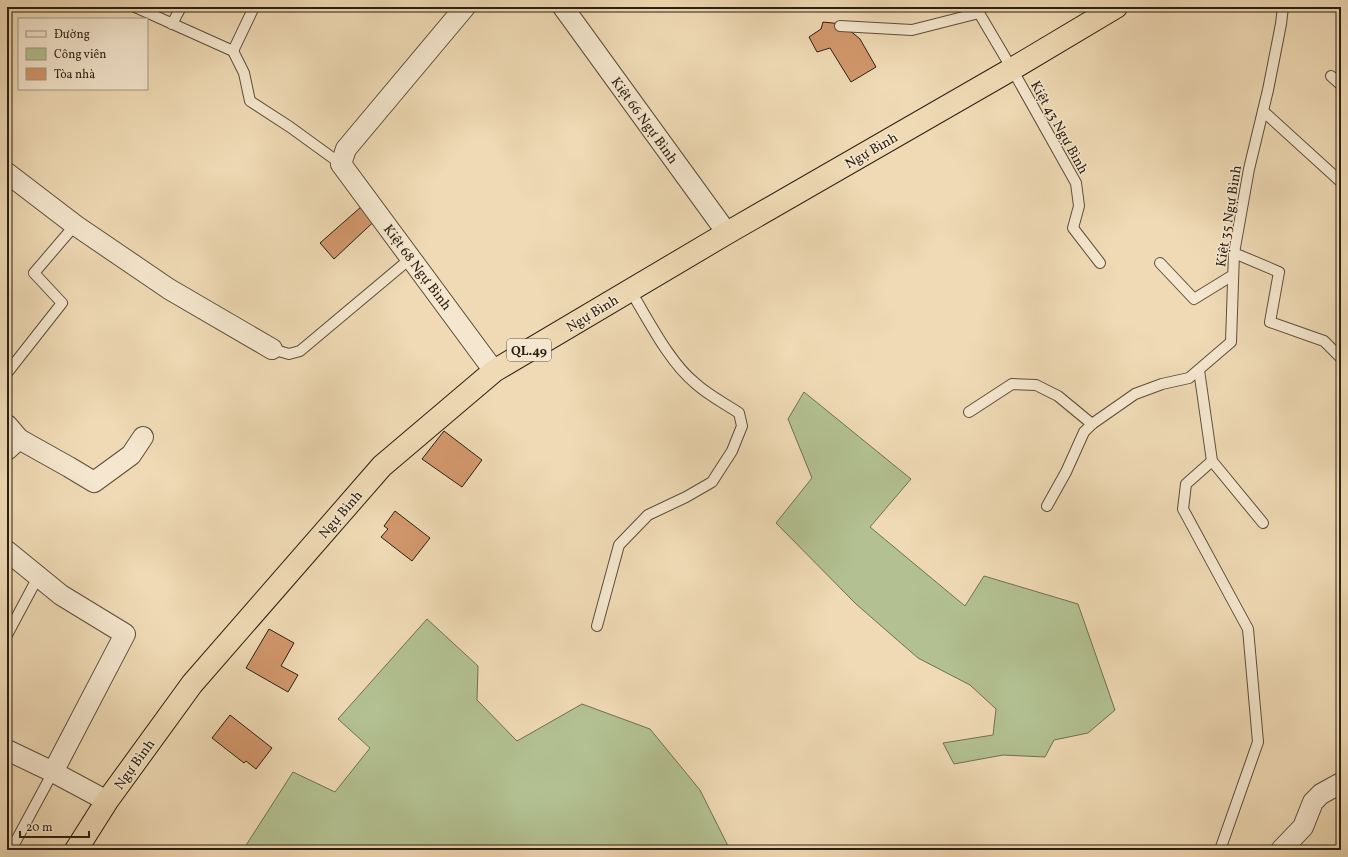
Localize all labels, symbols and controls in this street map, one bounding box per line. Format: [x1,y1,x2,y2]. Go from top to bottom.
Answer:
legend [18,18,148,90]
text: Đường [54,27,90,43]
text: Công viên [54,47,106,63]
text: Tòa nhà [54,67,95,83]
street label: Kiệt 66 Ngự Bình [606,74,682,168]
street label: Kiệt 43 Ngự Bình [1025,78,1092,178]
street label: Ngự Bình [842,129,902,174]
street label: Kiệt 35 Ngự Bình [1212,164,1247,269]
street label: Kiệt 68 Ngự Bình [378,221,455,315]
street label: Ngự Bình [563,291,623,337]
road number: QL.49 [507,339,551,361]
street label: Ngự Bình [315,487,367,543]
street label: Ngự Bình [110,736,160,794]
scale bar [20,813,89,839]
text: 20 m [26,820,53,836]

